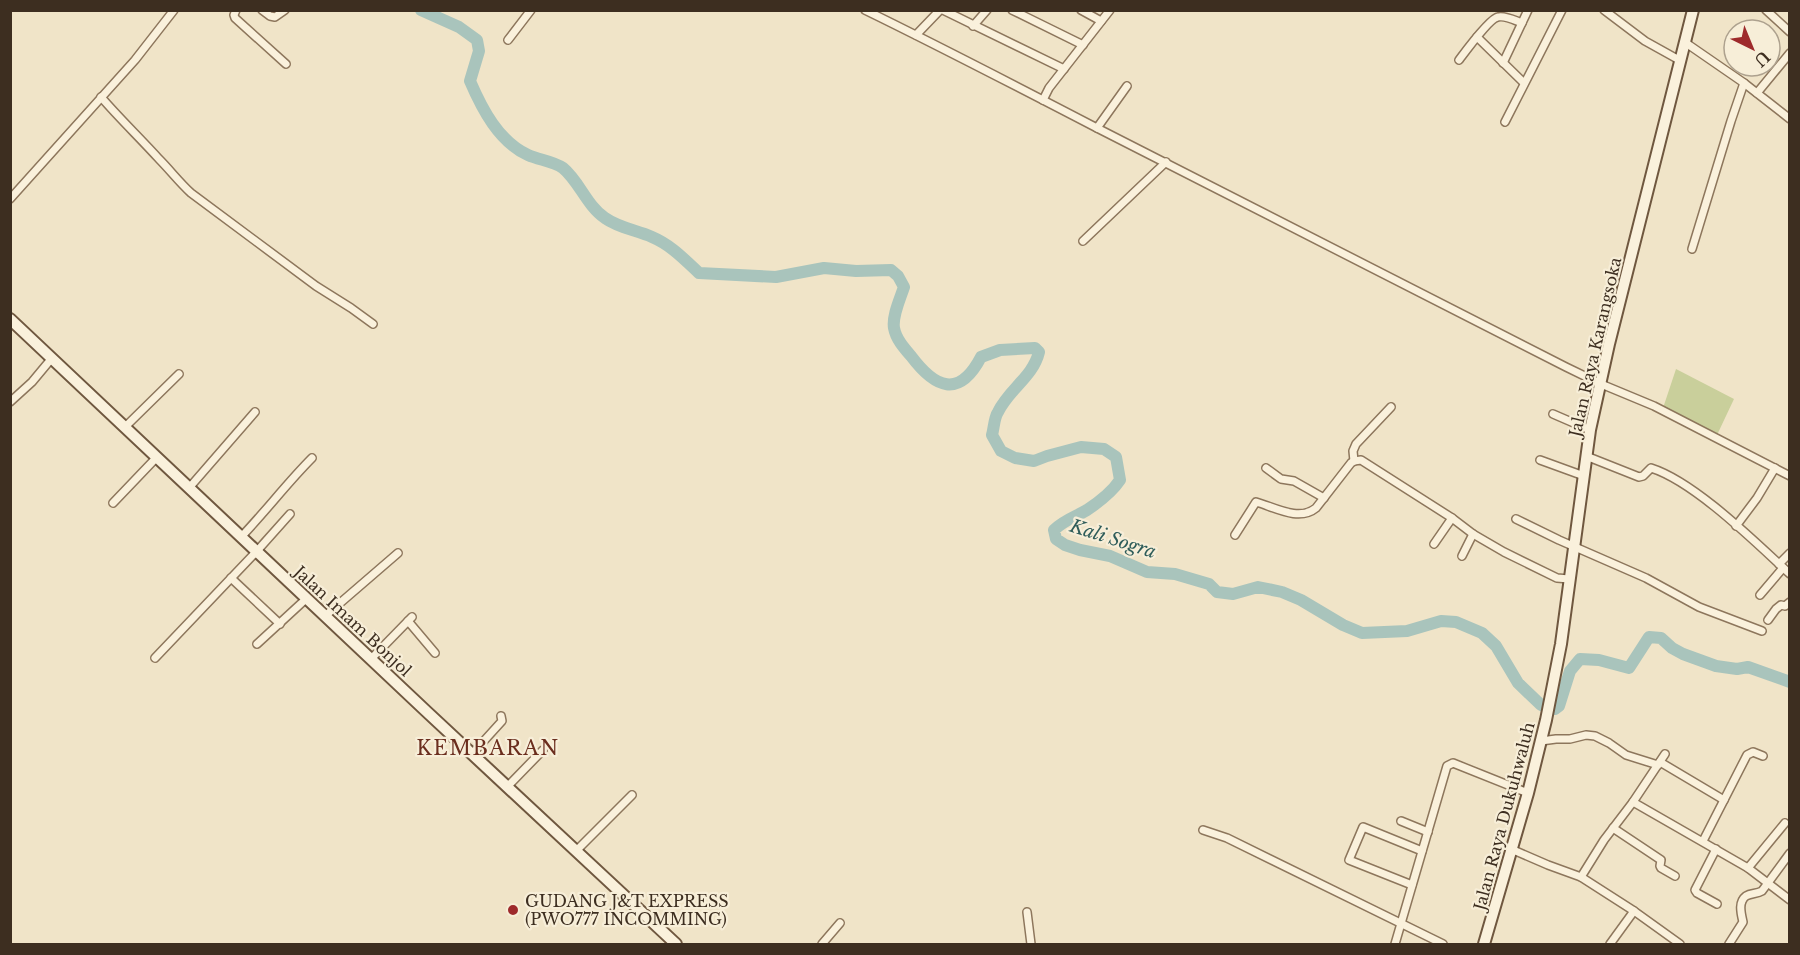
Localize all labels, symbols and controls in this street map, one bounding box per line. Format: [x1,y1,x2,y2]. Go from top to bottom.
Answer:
north arrow [1722,18,1782,78]
text: U [1750,47,1774,71]
street label: Jalan Raya Karangsoka [1564,255,1625,441]
water label: Kali Sogra [1066,514,1159,563]
street label: Jalan Imam Bonjol [289,560,416,681]
street label: Jalan Raya Dukuhwaluh [1469,720,1539,914]
district label: KEMBARAN [416,736,560,760]
place label: GUDANG J&T EXPRESS (PWO777 INCOMMING) [525,891,729,929]
marker: GUDANG J&T EXPRESS (PWO777 INCOMMING) [506,903,520,917]

